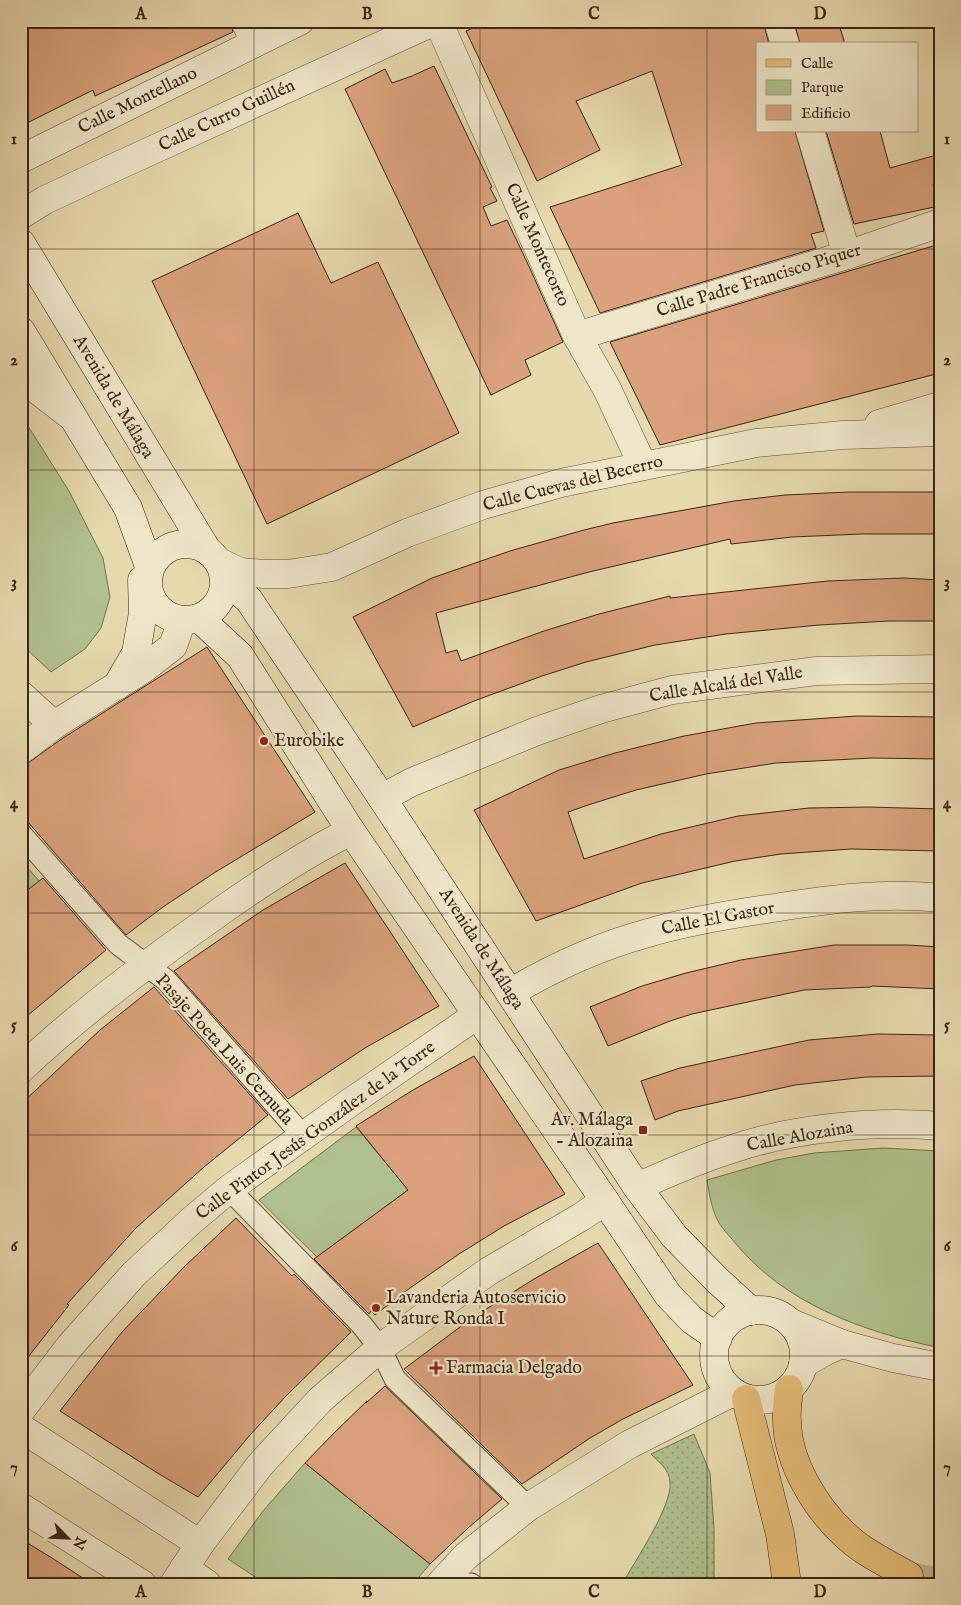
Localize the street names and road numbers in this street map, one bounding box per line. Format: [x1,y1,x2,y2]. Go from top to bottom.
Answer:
street label: Calle Montellano [75,62,202,140]
street label: Calle Curro Guillén [155,74,299,158]
street label: Calle Montecorto [499,180,575,311]
street label: Calle Padre Francisco Piquer [654,239,864,323]
street label: Avenida de Málaga [66,330,159,463]
street label: Calle Cuevas del Becerro [481,450,666,518]
street label: Calle Alcalá del Valle [648,662,804,708]
street label: Avenida de Málaga [433,883,529,1014]
street label: Calle El Gastor [659,897,777,941]
street label: Pasaje Poeta Luis Cernuda [150,970,298,1131]
street label: Calle Pintor Jesús González de la Torre [192,1036,440,1226]
street label: Calle Alozaina [745,1116,855,1158]

